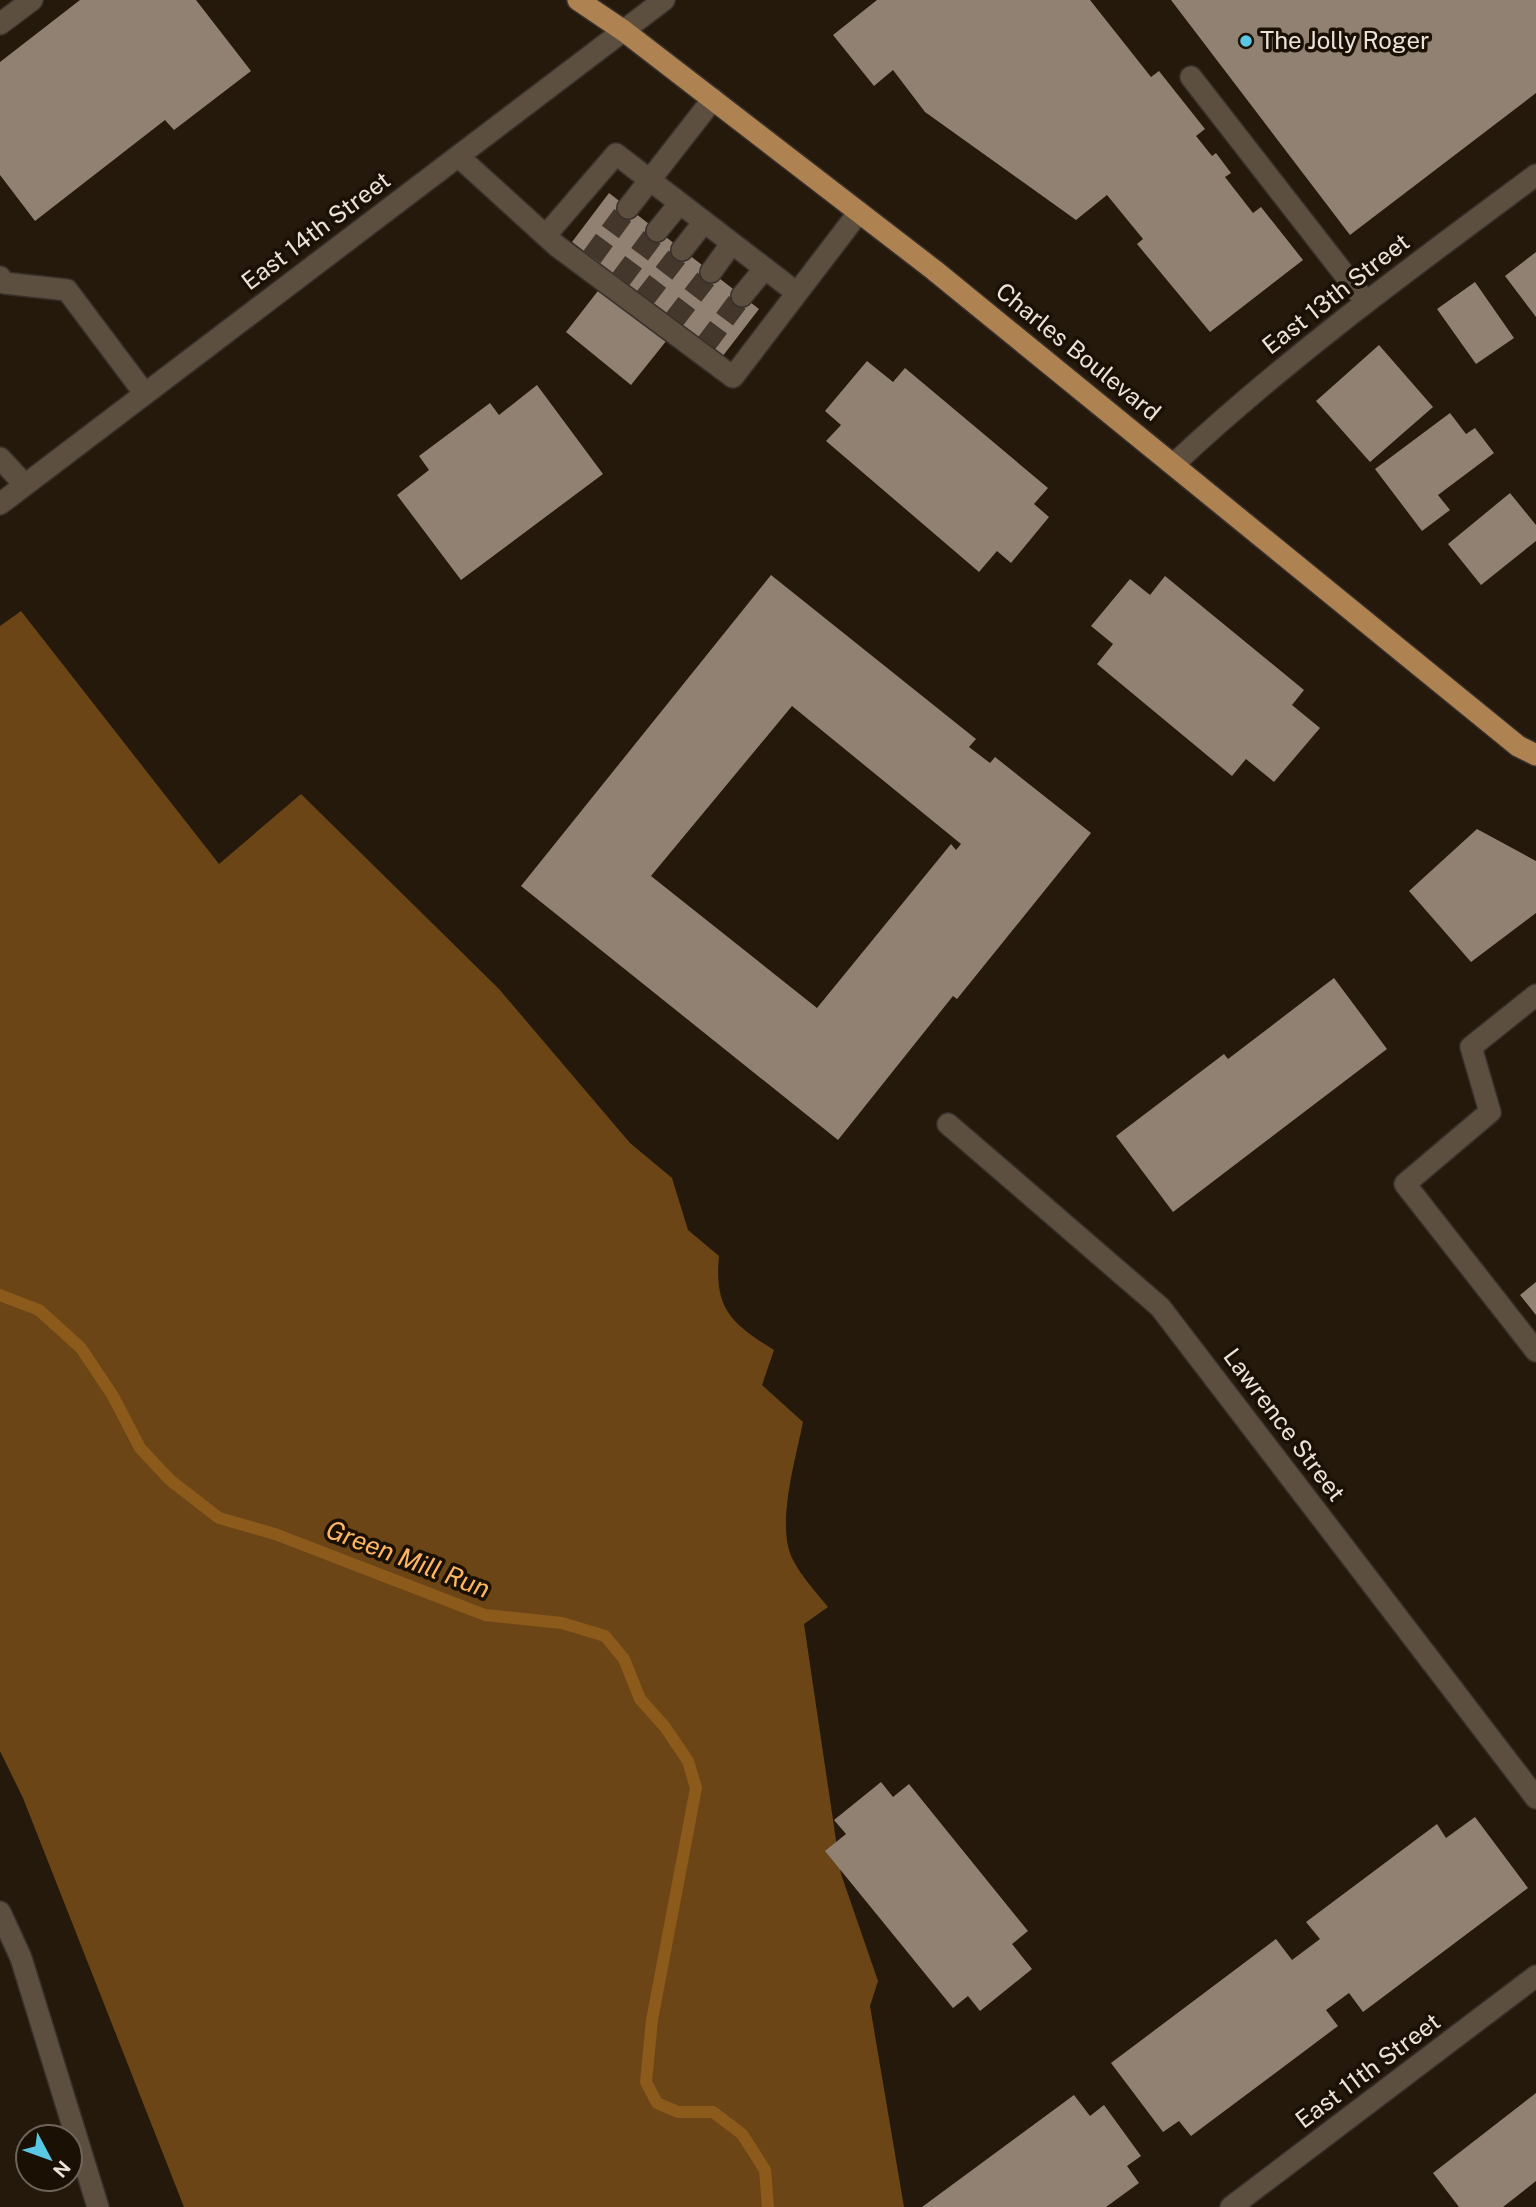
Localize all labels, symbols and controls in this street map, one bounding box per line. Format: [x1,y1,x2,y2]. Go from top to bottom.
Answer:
place label: The Jolly Roger [1260,26,1429,54]
marker: The Jolly Roger [1238,33,1254,49]
street label: East 14th Street [236,165,395,295]
street label: East 13th Street [1256,227,1414,359]
street label: Charles Boulevard [991,276,1167,426]
street label: Lawrence Street [1218,1342,1351,1506]
water label: Green Mill Run [322,1513,495,1604]
street label: East 11th Street [1290,2007,1445,2134]
north arrow [14,2123,84,2193]
text: N [49,2156,75,2182]

